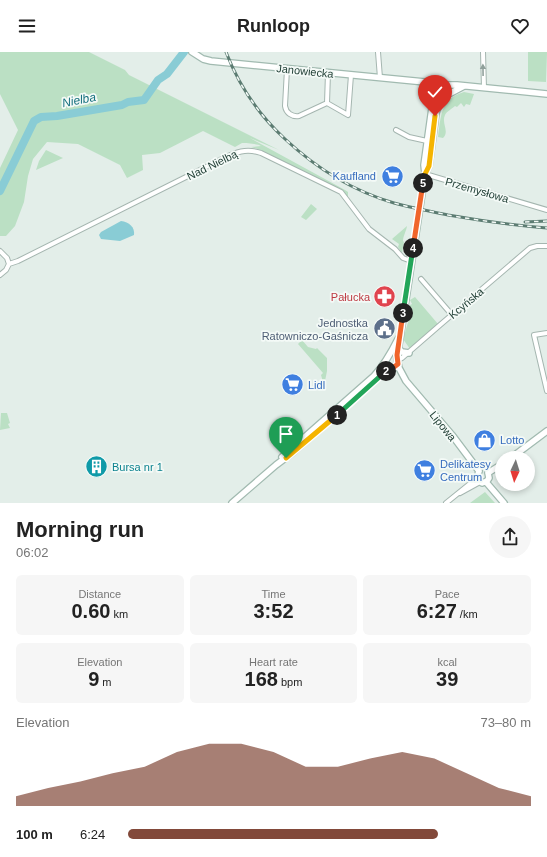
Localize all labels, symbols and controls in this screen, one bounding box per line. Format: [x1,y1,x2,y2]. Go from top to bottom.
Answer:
icon: menu [16,15,38,37]
icon: heart [509,15,531,37]
text: Runloop [237,16,310,36]
street label: Janowiecka [276,62,335,80]
one-way arrow [480,64,487,76]
pin [418,75,452,116]
icon: check [424,81,446,103]
water label: Nielba [61,90,97,110]
street label: Nad Nielbą [185,147,240,182]
supermarket icon: Kaufland [379,163,405,189]
place label: Kaufland [333,170,376,182]
pin: 5 [413,173,433,193]
street label: Przemysłowa [444,175,511,205]
text: 5 [420,177,426,189]
pin: 4 [403,238,423,258]
text: 4 [410,242,416,254]
pharmacy icon: Pałucka [372,284,398,310]
street label: Kcyńska [446,284,486,321]
place label: Pałucka [331,291,371,303]
pin: 3 [393,303,413,323]
text: 3 [400,307,406,319]
public building icon: Jednostka Ratowniczo-Gaśnicza [371,316,397,342]
place label: Jednostka Ratowniczo-Gaśnicza [262,317,369,342]
pin: 2 [376,361,396,381]
text: 2 [383,365,389,377]
supermarket icon: Lidl [279,372,305,398]
place label: Lidl [308,379,325,391]
pin: 1 [327,405,347,425]
text: 1 [334,409,340,421]
street label: Lipowa [427,409,459,444]
pin [269,417,303,458]
icon: arrive [275,423,297,445]
shop icon: Lotto [472,427,498,453]
place label: Lotto [500,434,524,446]
north arrow [495,451,535,491]
map controls [495,451,535,491]
building icon: Bursa nr 1 [83,454,109,480]
supermarket icon: Delikatesy Centrum [412,457,438,483]
place label: Delikatesy Centrum [440,458,491,483]
place label: Bursa nr 1 [112,461,163,473]
button: share [489,516,531,558]
text: Morning run [16,517,144,542]
text: 06:02 [16,545,49,560]
text: Distance [78,588,121,600]
text: Time [261,588,286,600]
text: Pace [435,588,460,600]
text: 0.60 [71,600,110,622]
text: 3:52 [253,600,294,622]
text: 6:27 [417,600,457,622]
text: km [110,608,128,620]
text: /km [457,608,478,620]
text: Elevation [77,656,122,668]
text: Heart rate [249,656,298,668]
text: kcal [437,656,457,668]
text: 9 [88,668,99,690]
text: 168 [245,668,278,690]
text: 39 [436,668,458,690]
text: m [99,676,112,688]
text: bpm [278,676,302,688]
text: Elevation [16,715,69,730]
text: 73–80 m [480,715,531,730]
text: 100 m [16,827,53,842]
text: 6:24 [80,827,105,842]

